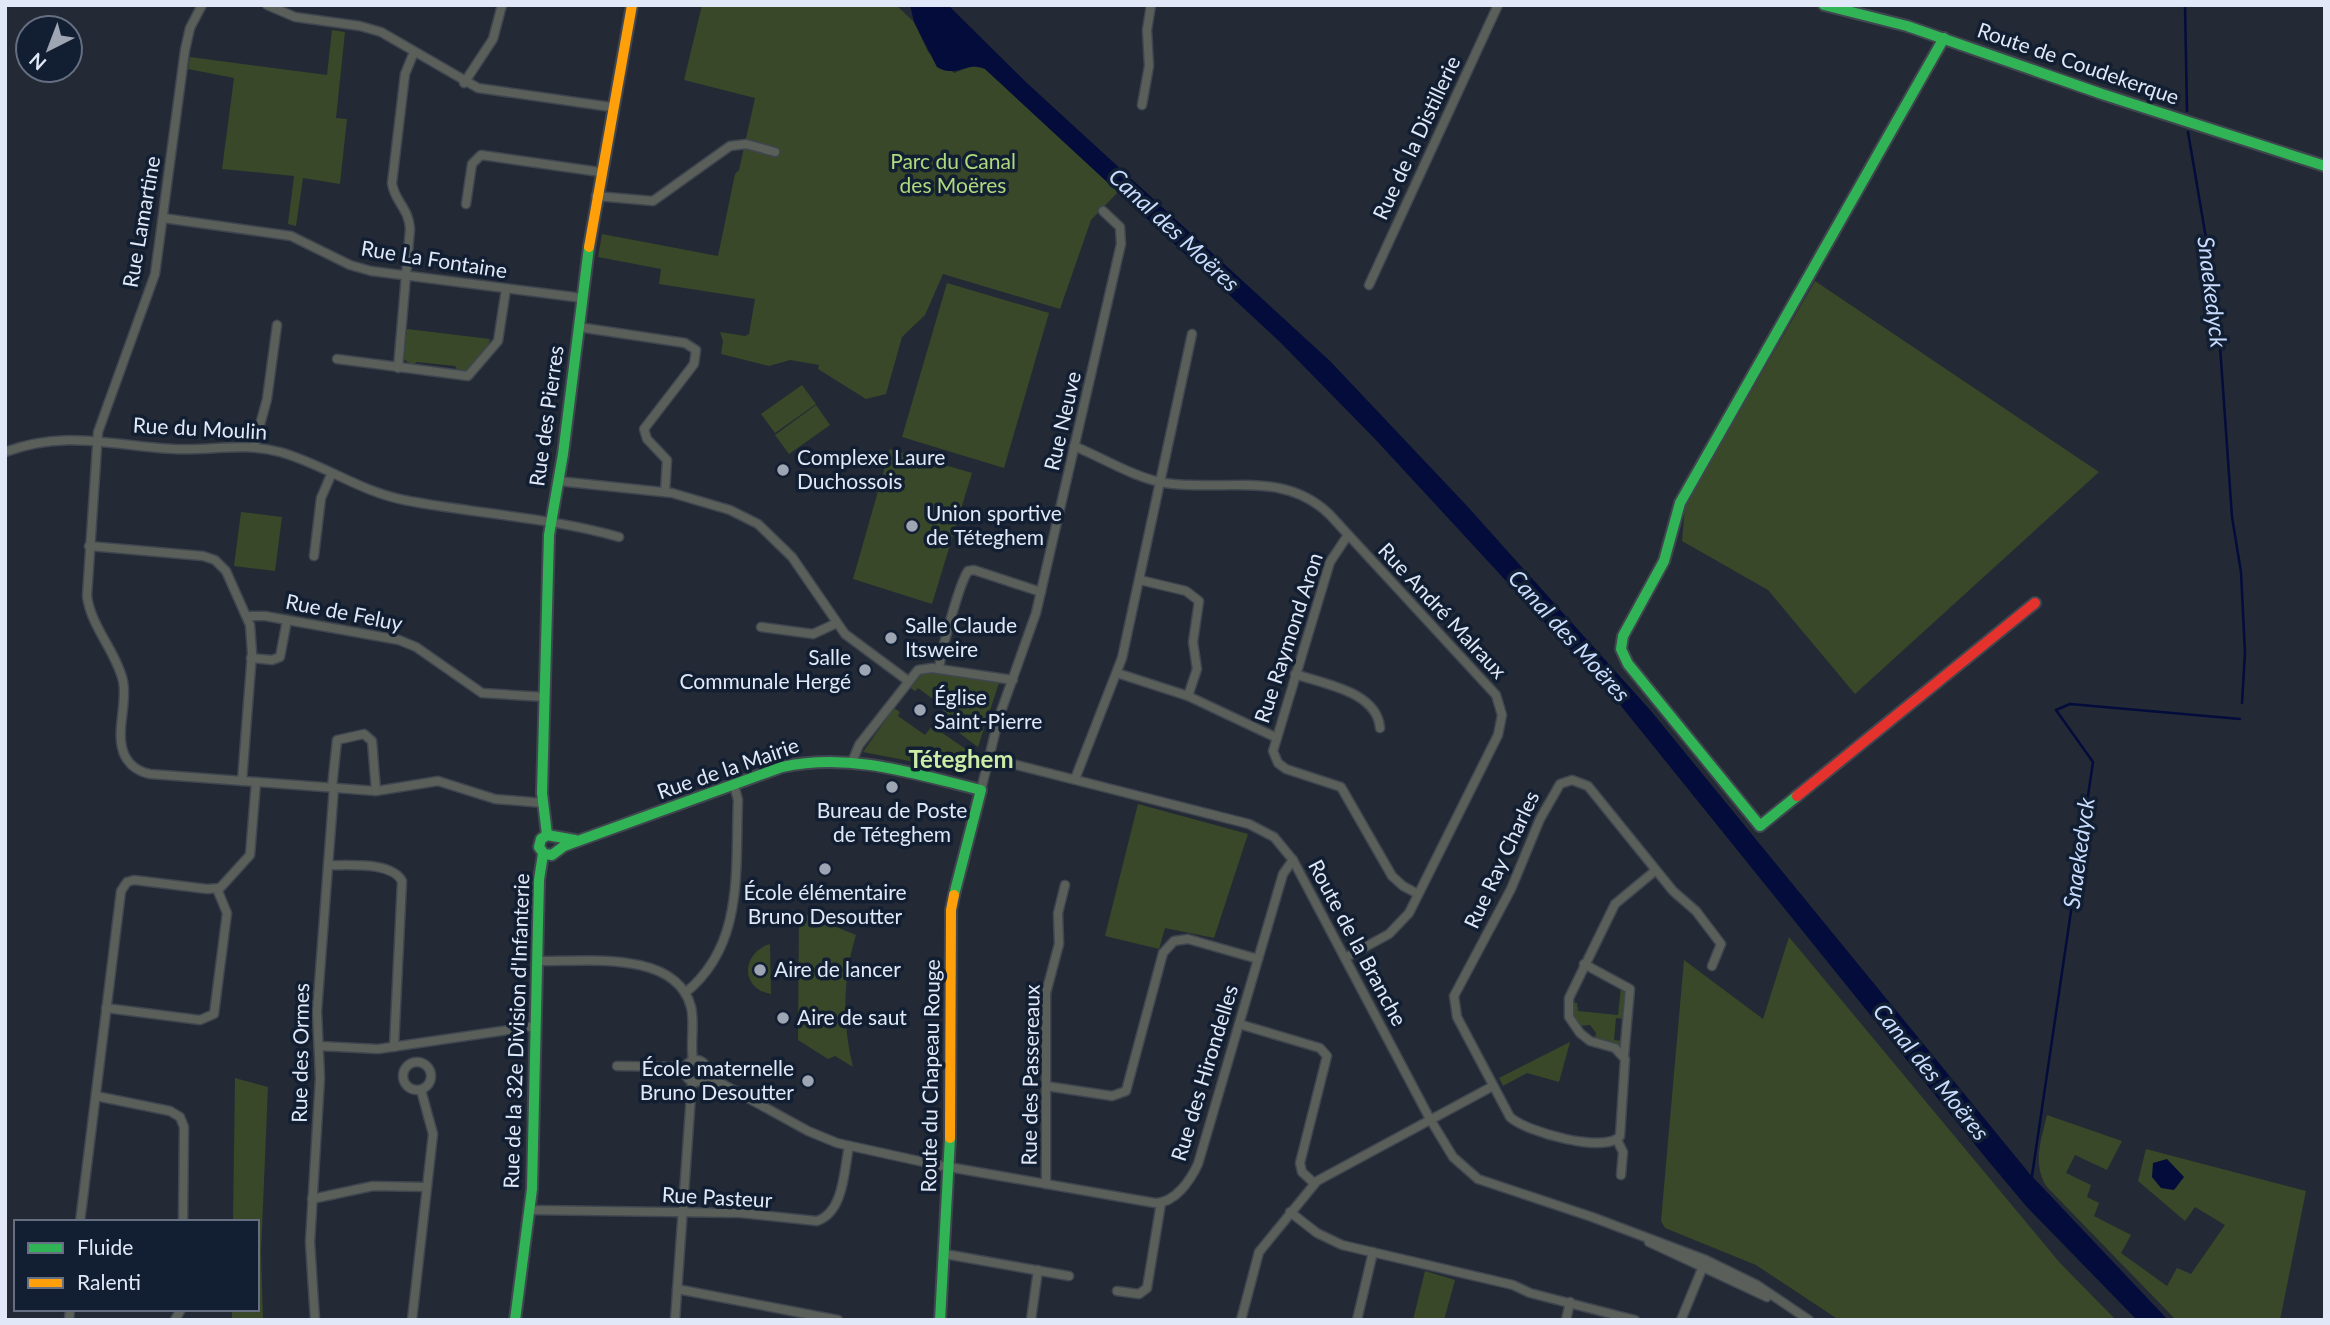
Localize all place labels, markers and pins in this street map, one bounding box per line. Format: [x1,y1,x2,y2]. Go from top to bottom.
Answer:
place label: Complexe Laure Duchossois [797,444,945,493]
marker: Complexe Laure Duchossois [775,462,791,478]
place label: Union sportive de Téteghem [926,500,1062,549]
marker: Union sportive de Téteghem [904,518,920,534]
place label: Salle Claude Itsweire [905,612,1017,661]
marker: Salle Claude Itsweire [883,630,899,646]
place label: Salle Communale Hergé [679,644,851,693]
marker: Salle Communale Hergé [857,662,873,678]
place label: Église Saint-Pierre [934,684,1042,733]
marker: Église Saint-Pierre [912,702,928,718]
marker: Bureau de Poste de Téteghem [884,779,900,795]
place label: Bureau de Poste de Téteghem [817,797,967,846]
marker: École élémentaire Bruno Desoutter [817,861,833,877]
place label: École élémentaire Bruno Desoutter [743,879,907,928]
place label: Aire de lancer [774,956,901,981]
marker: Aire de lancer [752,962,768,978]
place label: Aire de saut [797,1004,907,1029]
marker: Aire de saut [775,1010,791,1026]
place label: École maternelle Bruno Desoutter [640,1055,794,1104]
marker: École maternelle Bruno Desoutter [800,1073,816,1089]

